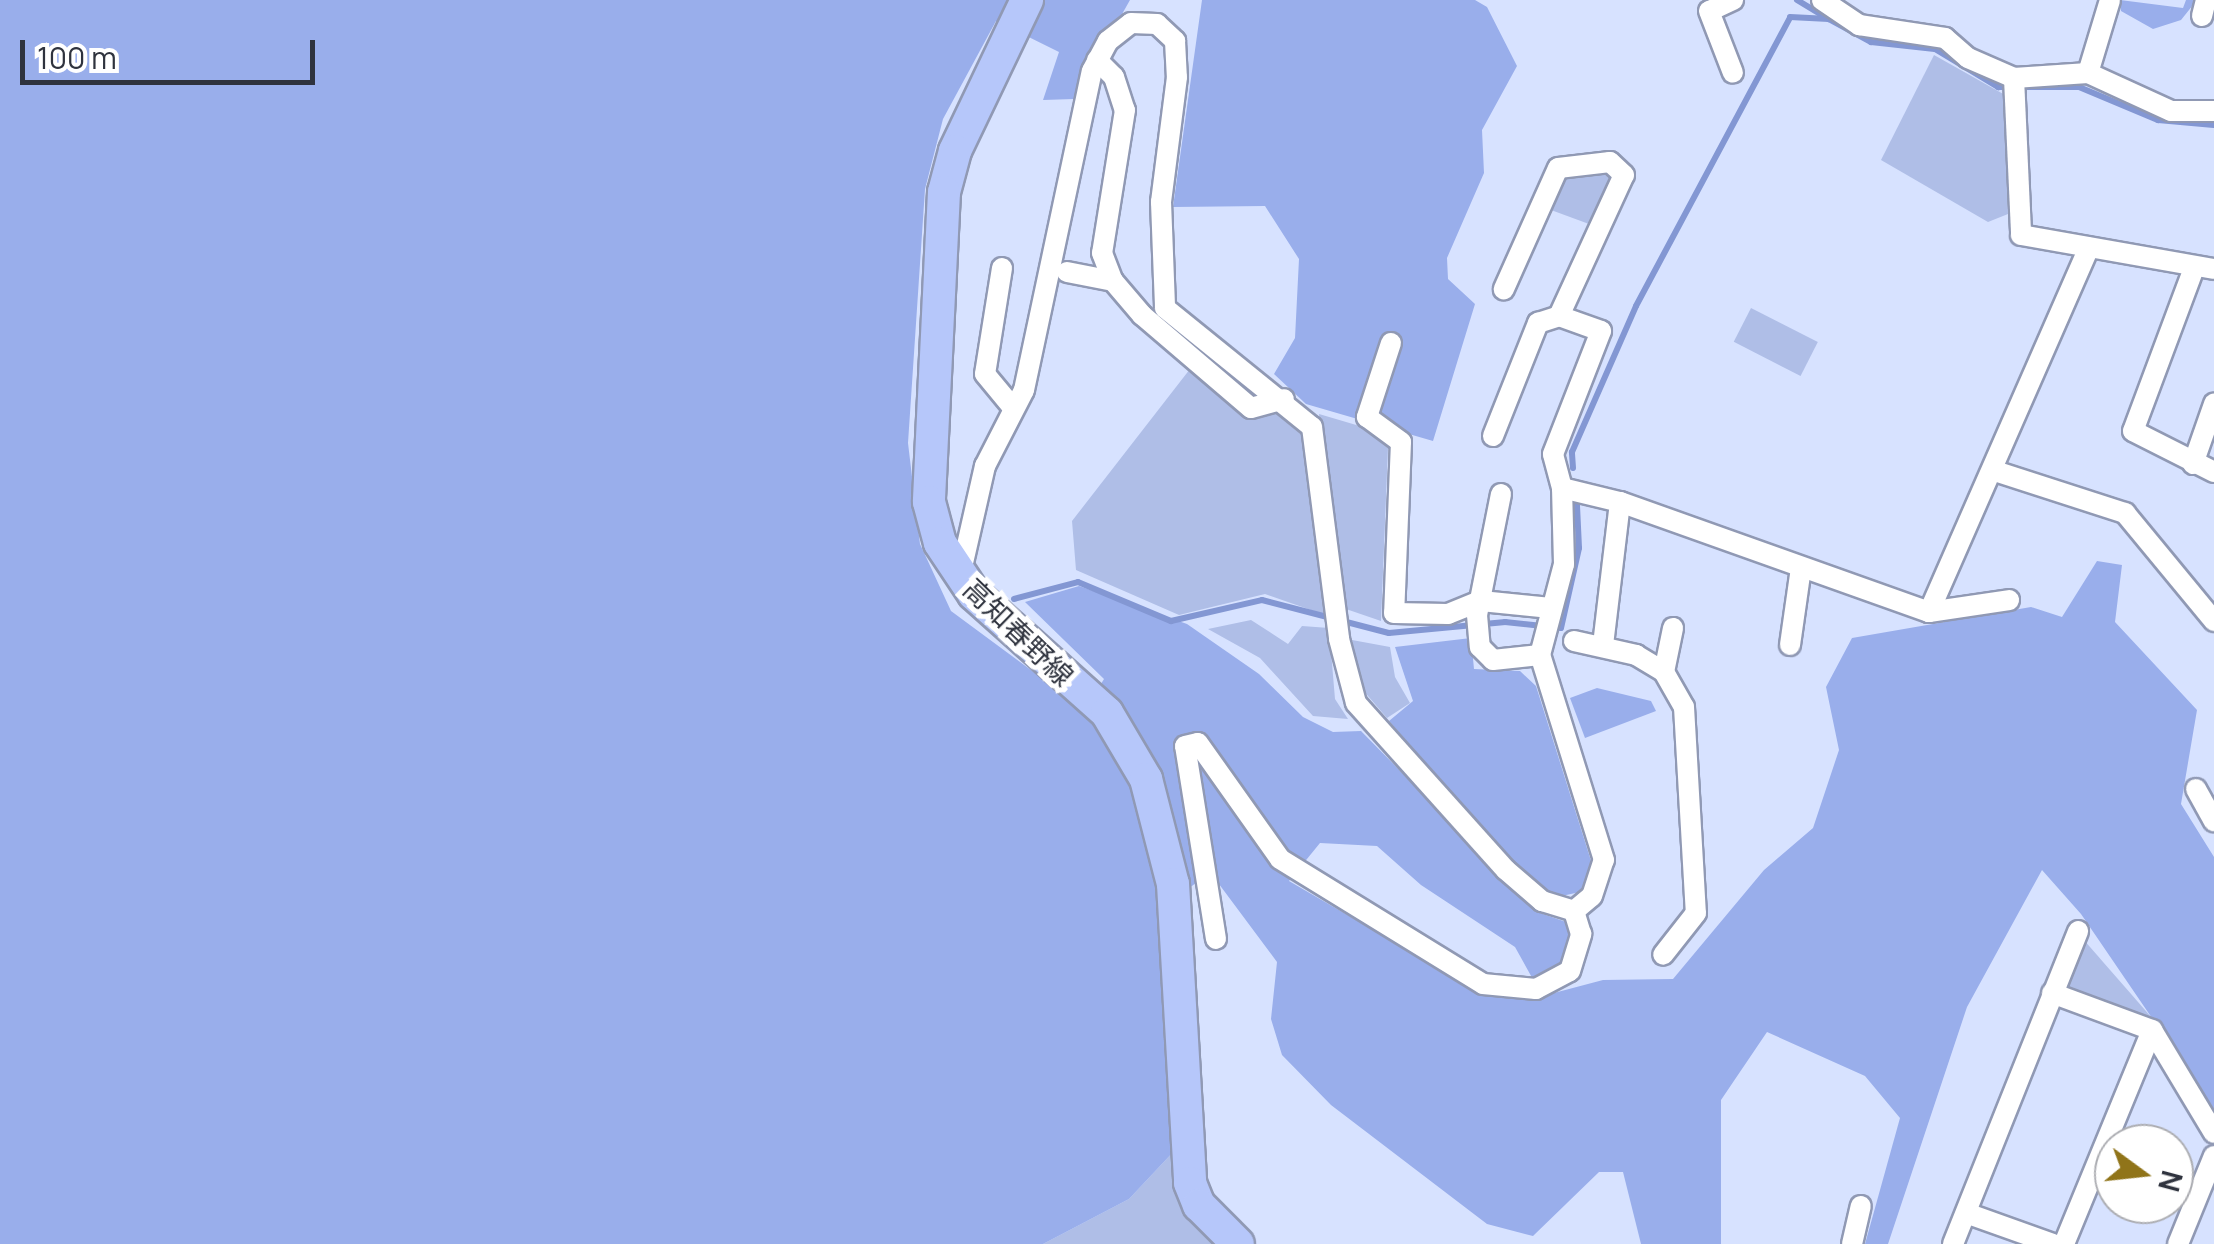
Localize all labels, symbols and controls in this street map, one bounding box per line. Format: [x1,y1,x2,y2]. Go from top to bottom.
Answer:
scale bar [25,20,320,82]
text: 100 m [37,37,117,78]
street label: 高知春野線 [957,571,1081,693]
north arrow [2094,1124,2194,1224]
text: N [2150,1167,2192,1196]

